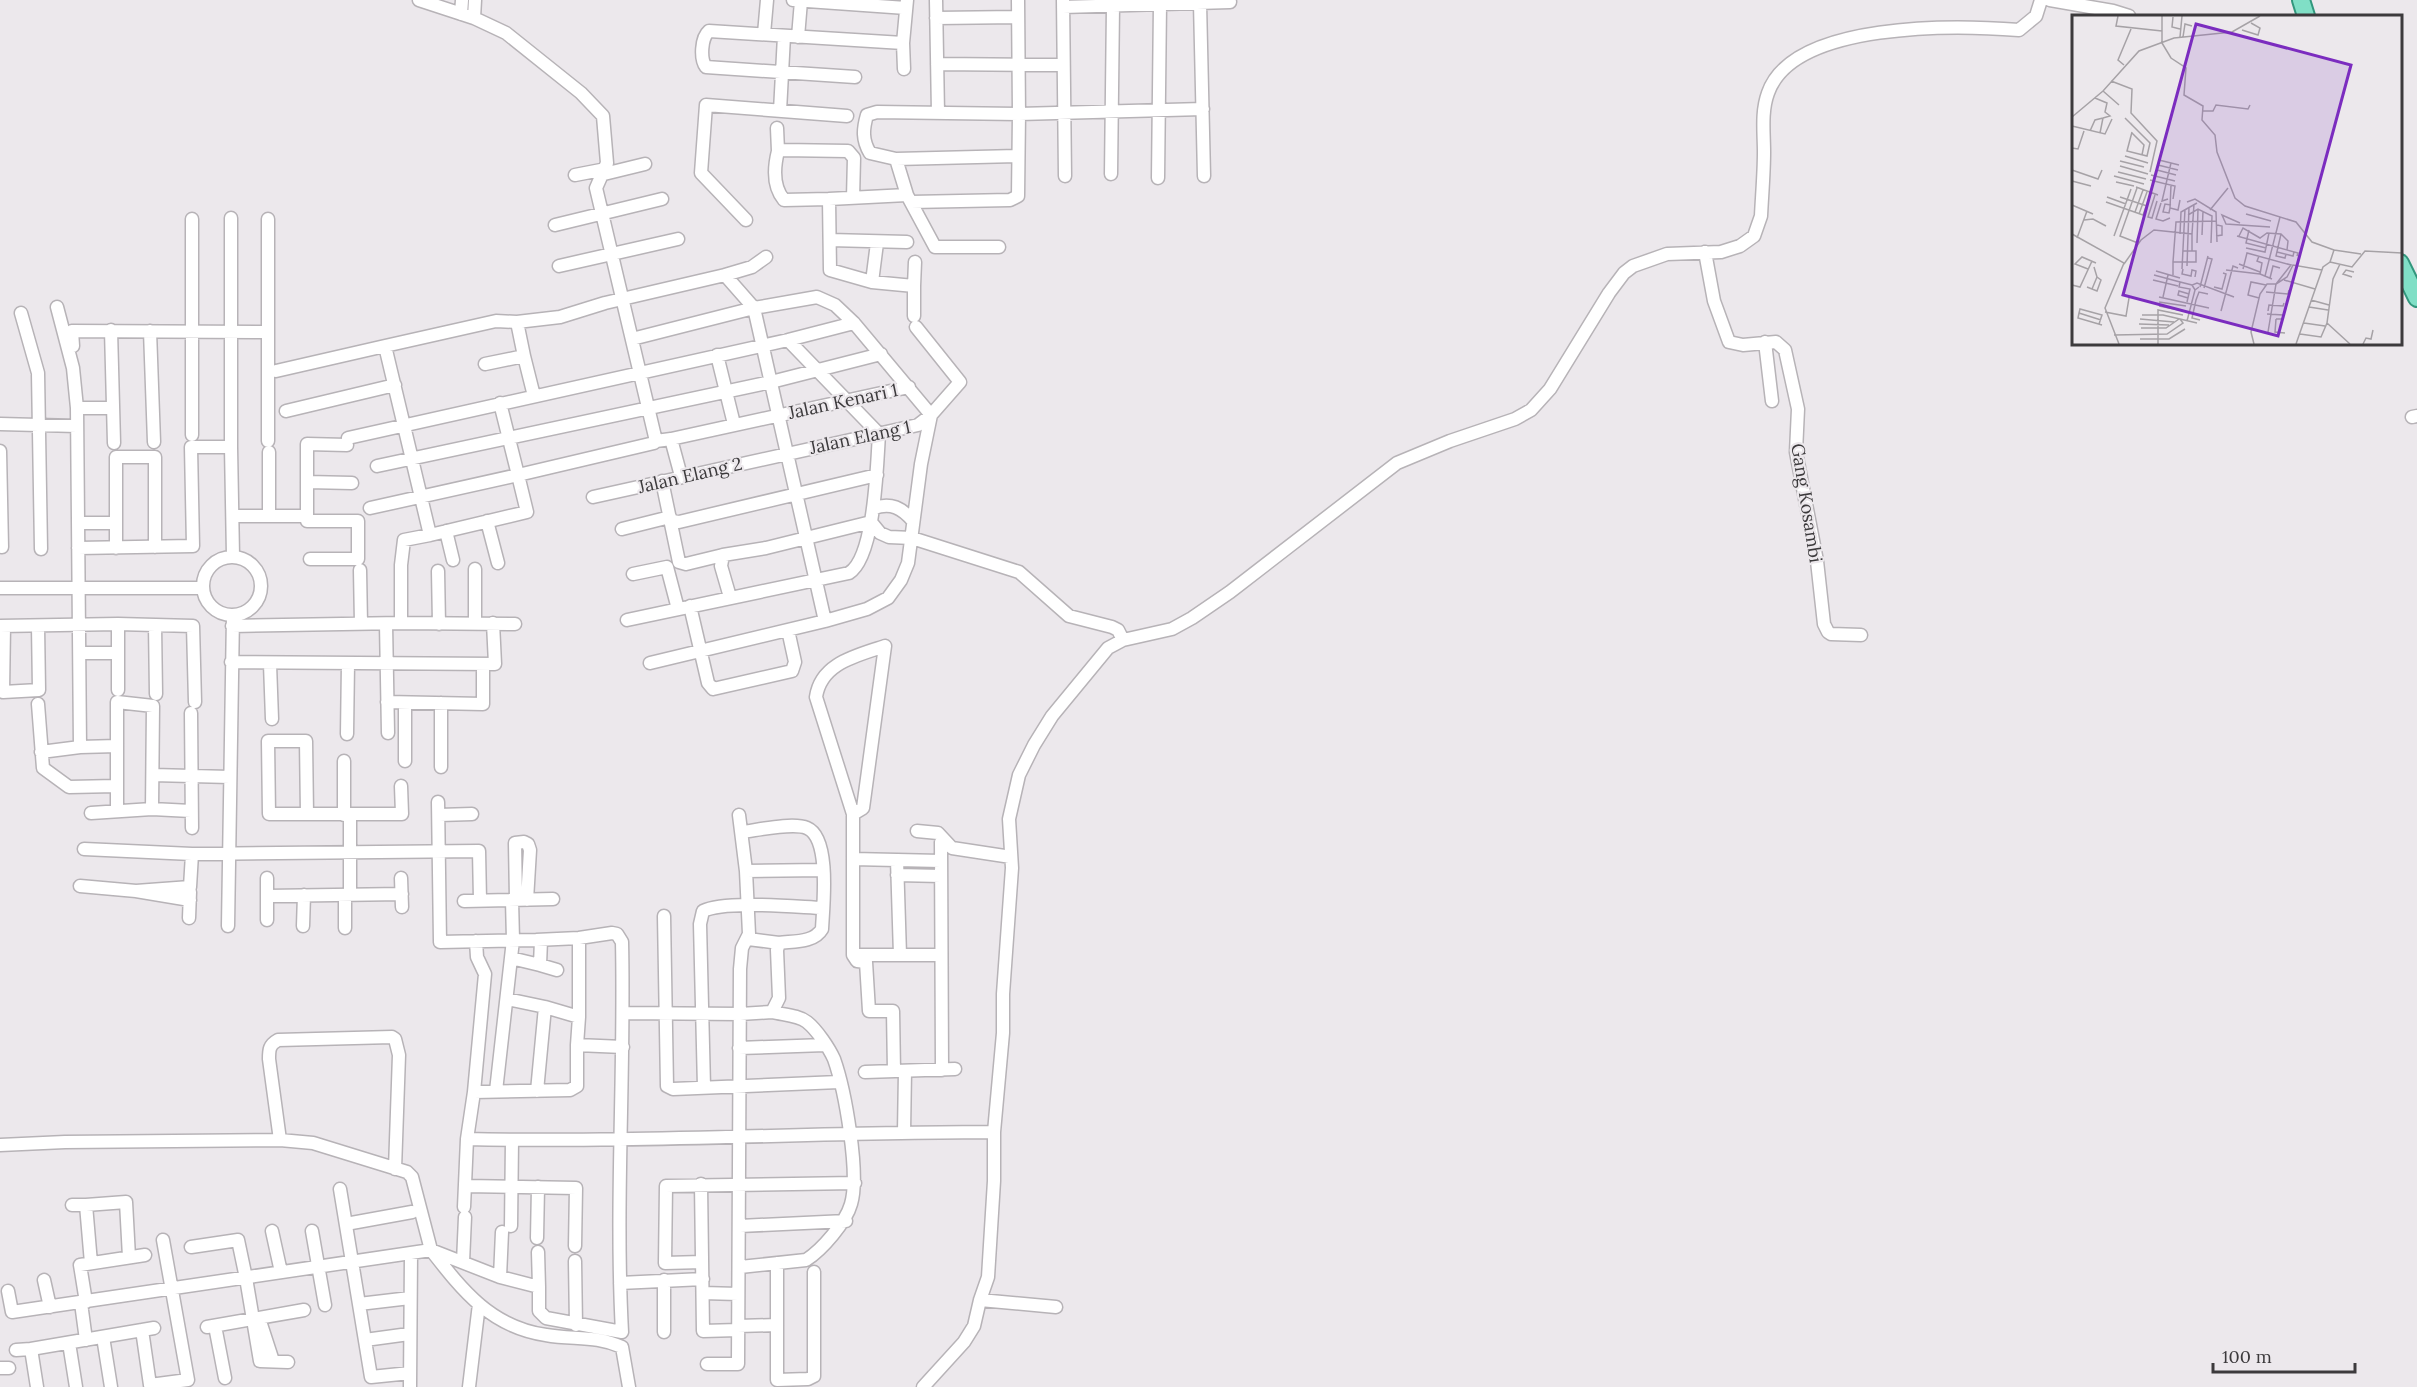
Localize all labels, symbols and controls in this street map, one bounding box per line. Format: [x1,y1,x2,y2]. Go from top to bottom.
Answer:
inset map [2072,15,2402,345]
street label: Jalan Kenari 1 [785,378,900,424]
street label: Jalan Elang 1 [806,415,913,459]
street label: Gang Kosambi [1786,442,1828,564]
street label: Jalan Elang 2 [635,452,744,498]
scale bar [2213,1336,2356,1374]
text: 100 m [2222,1345,2272,1368]

